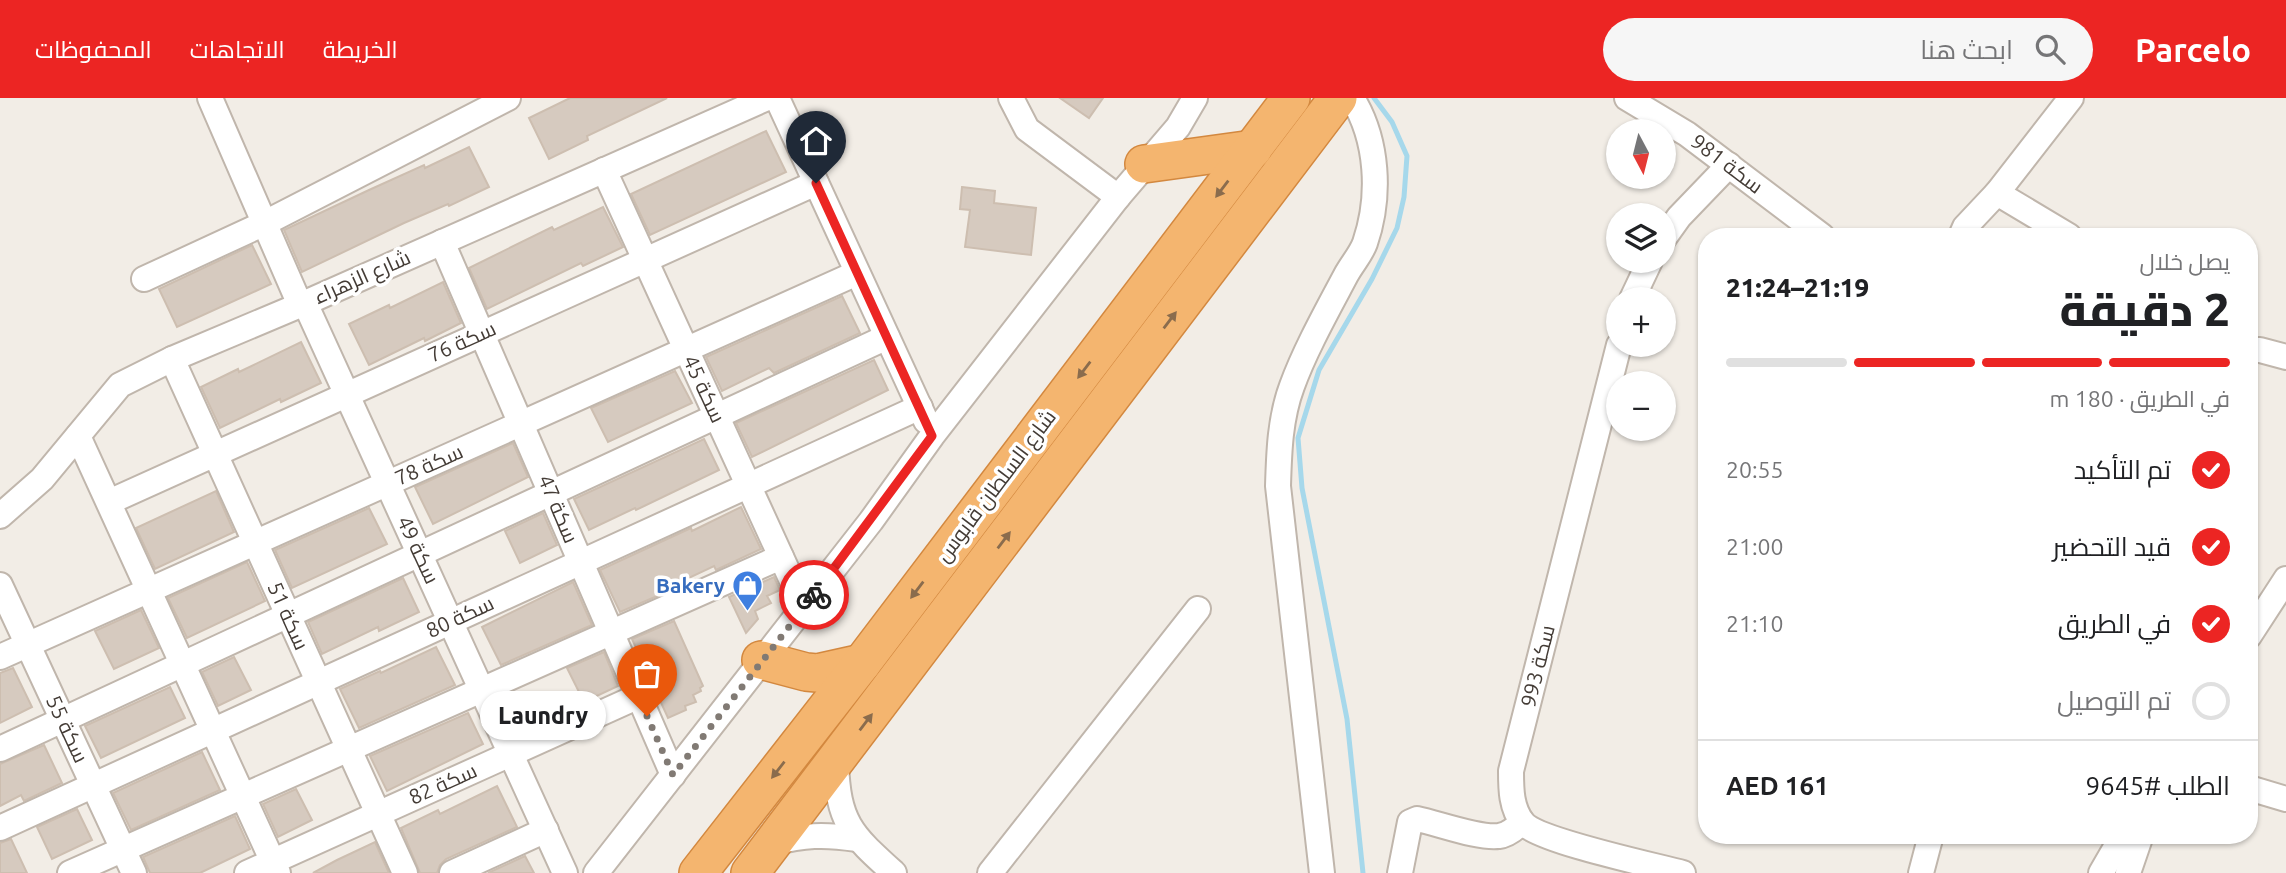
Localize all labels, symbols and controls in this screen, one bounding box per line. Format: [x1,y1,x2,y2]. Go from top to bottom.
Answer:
search box [1603,18,2093,81]
icon: search [2031,30,2069,68]
text: Parcelo [2135,31,2251,68]
text: ابحث هنا [1920,35,2013,64]
text: المحفوظات [35,36,152,63]
text: الاتجاهات [190,36,285,63]
text: الخريطة [323,36,398,63]
pin [786,111,846,183]
north arrow [1606,119,1676,189]
map controls [1606,119,1676,441]
icon: home [797,122,835,160]
street label: سكة 981 [1687,128,1768,198]
one-way arrow [1215,180,1229,198]
button: layers [1606,203,1676,273]
street label: شارع الزهراء [310,244,415,311]
text: يصل خلال [2139,249,2230,274]
text: 21:19–21:24 [1726,273,1869,302]
text: 2 دقيقة [2059,283,2230,335]
button: + [1606,287,1676,357]
one-way arrow [1163,311,1178,329]
street label: سكة 76 [424,316,499,367]
street label: سكة 45 [679,351,731,426]
one-way arrow [1078,361,1092,379]
button: − [1606,371,1676,441]
text: في الطريق · 180 m [2050,386,2230,411]
street label: شارع السلطان قابوس [930,405,1063,568]
street label: سكة 78 [391,439,466,490]
icon: check [2192,451,2230,489]
text: تم التأكيد [2074,455,2171,484]
text: 20:55 [1726,457,1784,482]
street label: سكة 47 [534,471,584,546]
street label: سكة 49 [393,512,445,587]
icon: check [2192,528,2230,566]
one-way arrow [996,531,1010,549]
text: قيد التحضير [2053,532,2171,561]
text: 21:00 [1726,534,1784,559]
courier [779,560,849,630]
shop icon: Bakery [731,569,765,613]
place label: Bakery [656,573,725,597]
icon: bike [795,576,833,614]
street label: سكة 51 [263,578,314,653]
one-way arrow [910,581,924,599]
street label: سكة 80 [422,590,497,642]
icon: check [2192,605,2230,643]
text: في الطريق [2058,609,2171,638]
text: 21:10 [1726,611,1784,636]
street label: سكة 993 [1515,622,1559,709]
pin [617,644,677,716]
icon: bag [628,655,666,693]
text: تم التوصيل [2057,686,2171,715]
street label: سكة 55 [42,691,94,766]
callout: Laundry [479,692,605,740]
text: Laundry [498,703,588,728]
one-way arrow [859,713,873,731]
street label: سكة 82 [405,758,480,809]
one-way arrow [770,761,785,779]
text: AED 161 [1726,771,1829,800]
text: الطلب #9645 [2085,771,2230,800]

